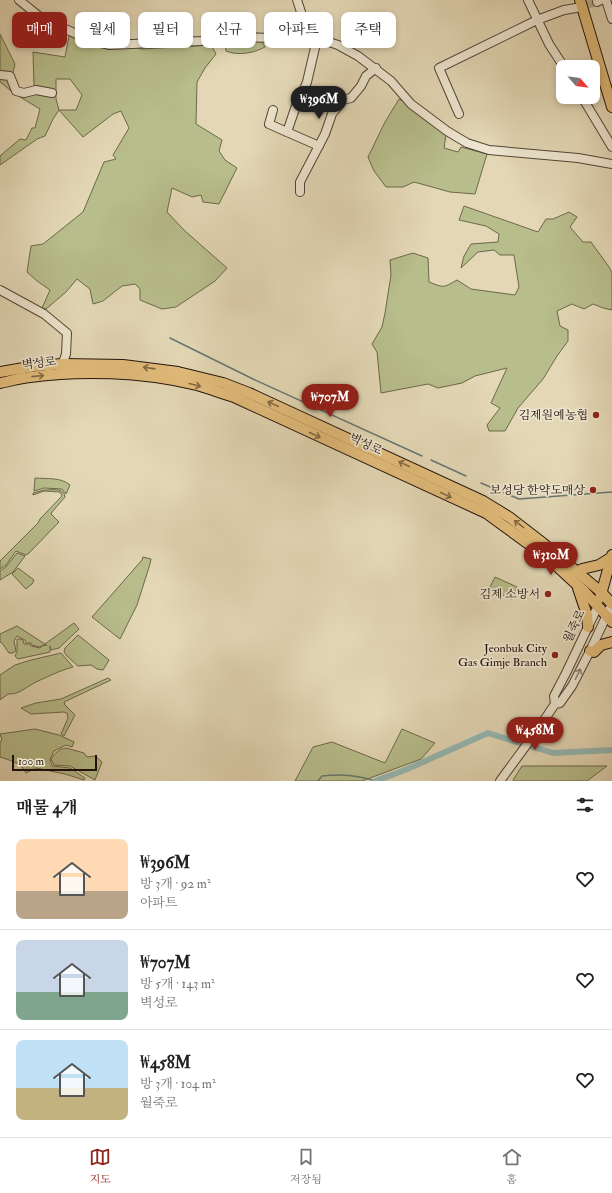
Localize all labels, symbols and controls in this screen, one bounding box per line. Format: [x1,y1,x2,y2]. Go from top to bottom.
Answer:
chip: 매매 [12,12,67,48]
chip: 월세 [75,12,130,48]
chip: 필터 [138,12,193,48]
chip: 신규 [201,12,256,48]
chip: 아파트 [264,12,333,48]
chip: 주택 [341,12,396,48]
north arrow [556,60,600,104]
map controls [556,60,600,104]
pin: ₩396M [291,86,347,120]
text: ₩396M [300,91,338,107]
street label: 벽성로 [21,354,58,373]
one-way arrow [143,364,156,372]
one-way arrow [31,372,44,379]
one-way arrow [189,382,202,390]
pin: ₩707M [302,384,358,418]
text: ₩707M [311,389,349,405]
one-way arrow [267,400,279,407]
place label: 김제원예농협 [518,408,588,423]
marker: 김제원예농협 [591,410,601,420]
street label: 벽성로 [347,430,385,459]
one-way arrow [309,431,321,439]
one-way arrow [398,460,410,467]
place label: 보성당 한약도매상 [490,483,585,498]
marker: 보성당 한약도매상 [588,485,598,495]
one-way arrow [440,492,452,499]
one-way arrow [513,520,524,528]
pin: ₩310M [523,542,579,576]
text: ₩310M [533,547,569,563]
place label: 김제 소방서 [480,587,540,602]
marker: 김제 소방서 [543,589,553,599]
street label: 월죽로 [560,607,589,645]
place label: Jeonbuk City Gas Gimje Branch [458,641,548,670]
marker: Jeonbuk City Gas Gimje Branch [550,650,560,660]
one-way arrow [574,668,582,680]
pin: ₩458M [507,717,563,751]
text: ₩458M [515,722,555,738]
scale bar [12,753,97,772]
text: 100 m [18,755,44,768]
icon: filters [574,794,596,816]
text: 매물 4개 [16,797,78,818]
text: ₩396M [140,852,190,873]
icon: home [48,855,96,903]
icon: heart [574,868,596,890]
text: 방 3개 · 92 m² [140,876,211,892]
text: 아파트 [140,895,178,911]
text: ₩707M [140,952,191,973]
icon: home [48,956,96,1004]
icon: heart [574,969,596,991]
text: 방 5개 · 143 m² [140,976,215,992]
text: 벽성로 [140,995,178,1011]
text: ₩458M [140,1052,191,1073]
icon: home [48,1056,96,1104]
icon: heart [574,1069,596,1091]
text: 방 3개 · 104 m² [140,1076,216,1092]
text: 월죽로 [140,1095,178,1111]
tab: 지도 [89,1146,111,1186]
tab: 저장됨 [290,1146,322,1186]
tab: 홈 [501,1146,523,1186]

